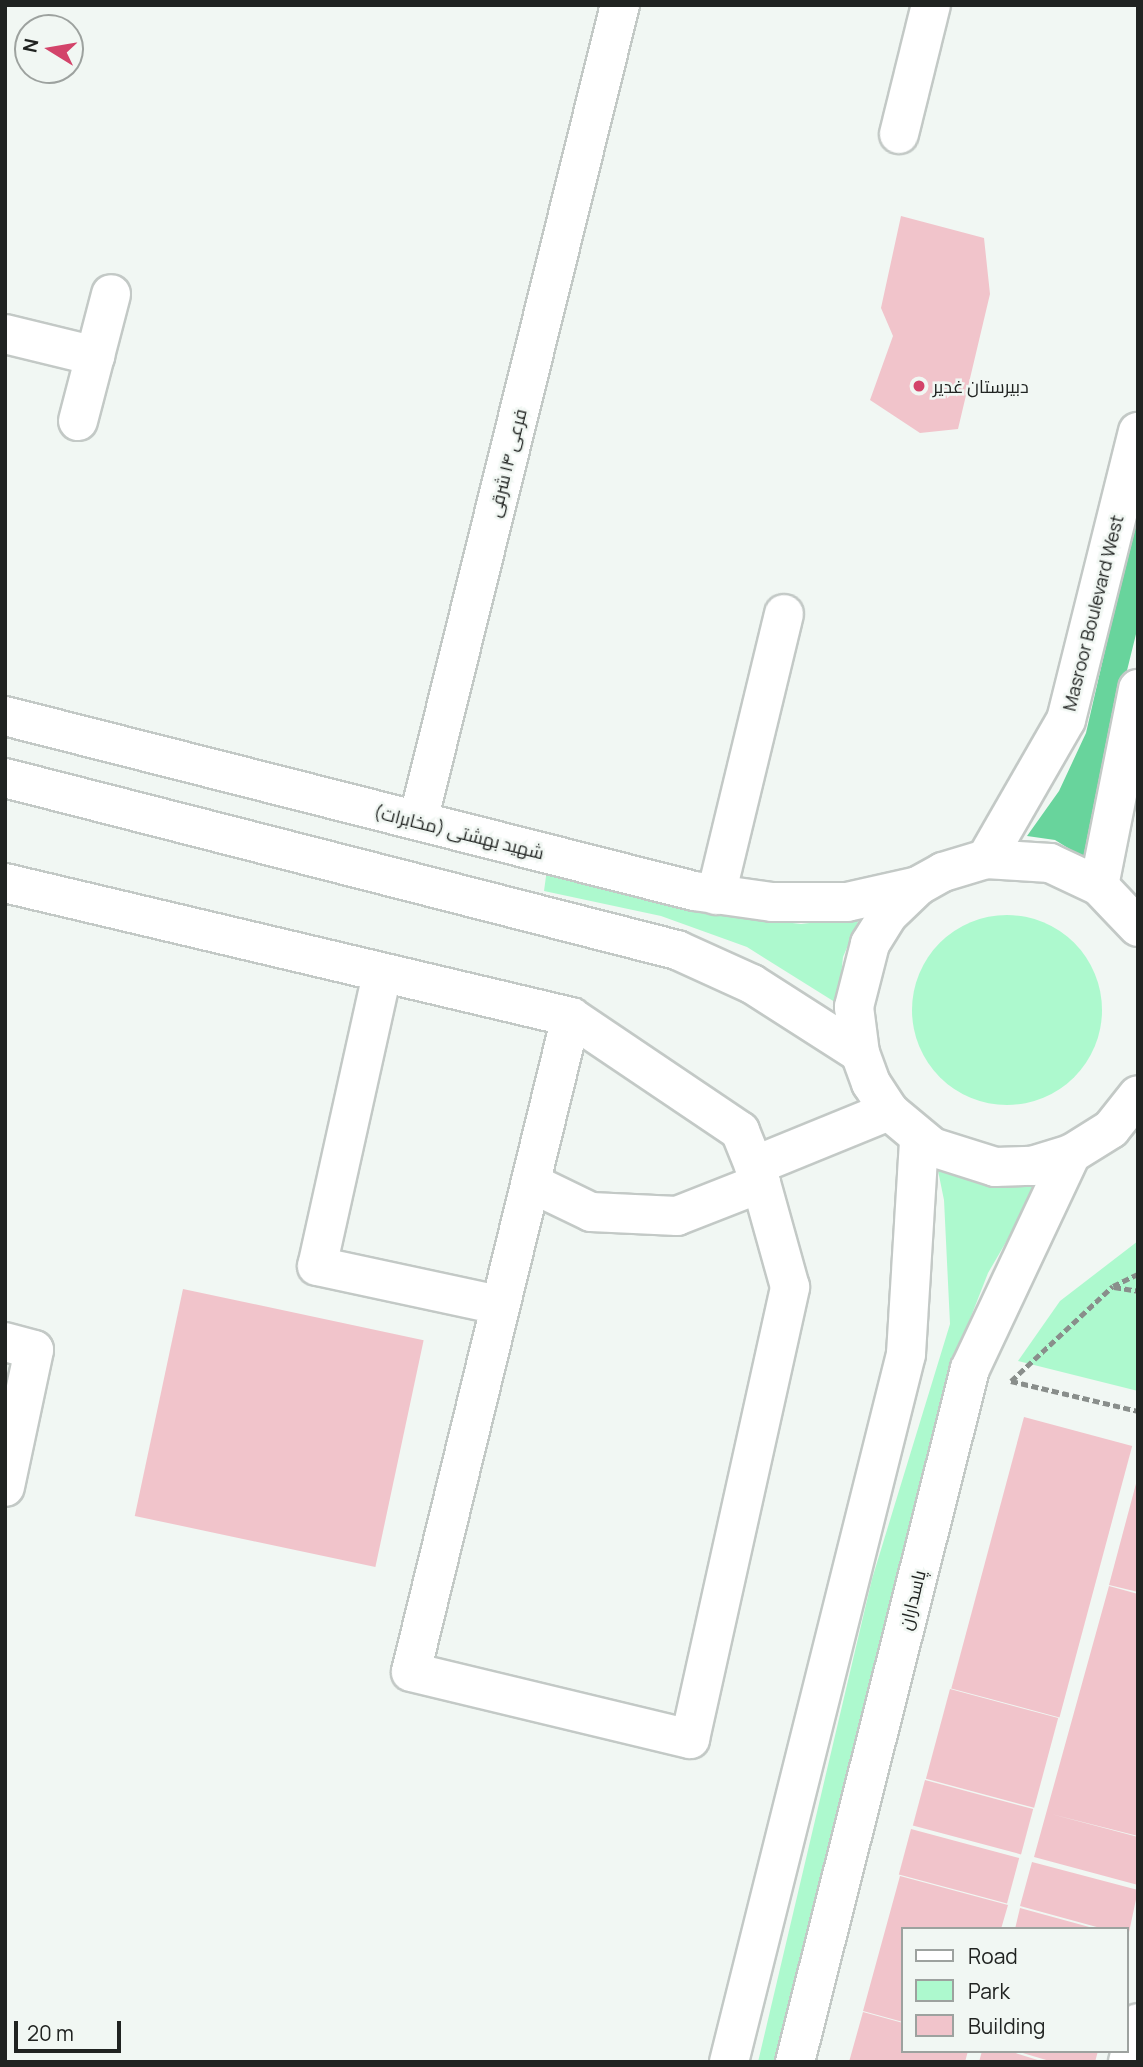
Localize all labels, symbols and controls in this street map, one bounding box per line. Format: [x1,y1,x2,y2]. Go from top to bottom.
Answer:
north arrow [14,14,84,84]
text: N [16,36,44,55]
place label: دبیرستان غدیر [933,375,1029,397]
marker: دبیرستان غدیر [911,378,927,394]
street label: فرعی ۱۴ شرقی [483,407,531,519]
street label: Masroor Boulevard West [1058,513,1128,713]
street label: شهید بهشتی (مخابرات) [372,800,546,864]
street label: پاسداران [894,1568,930,1632]
legend [902,1927,1129,2053]
text: Road [968,1942,1018,1970]
text: Park [968,1977,1010,2005]
scale bar [18,2008,124,2052]
text: Building [968,2012,1045,2040]
text: 20 m [27,2019,74,2047]

